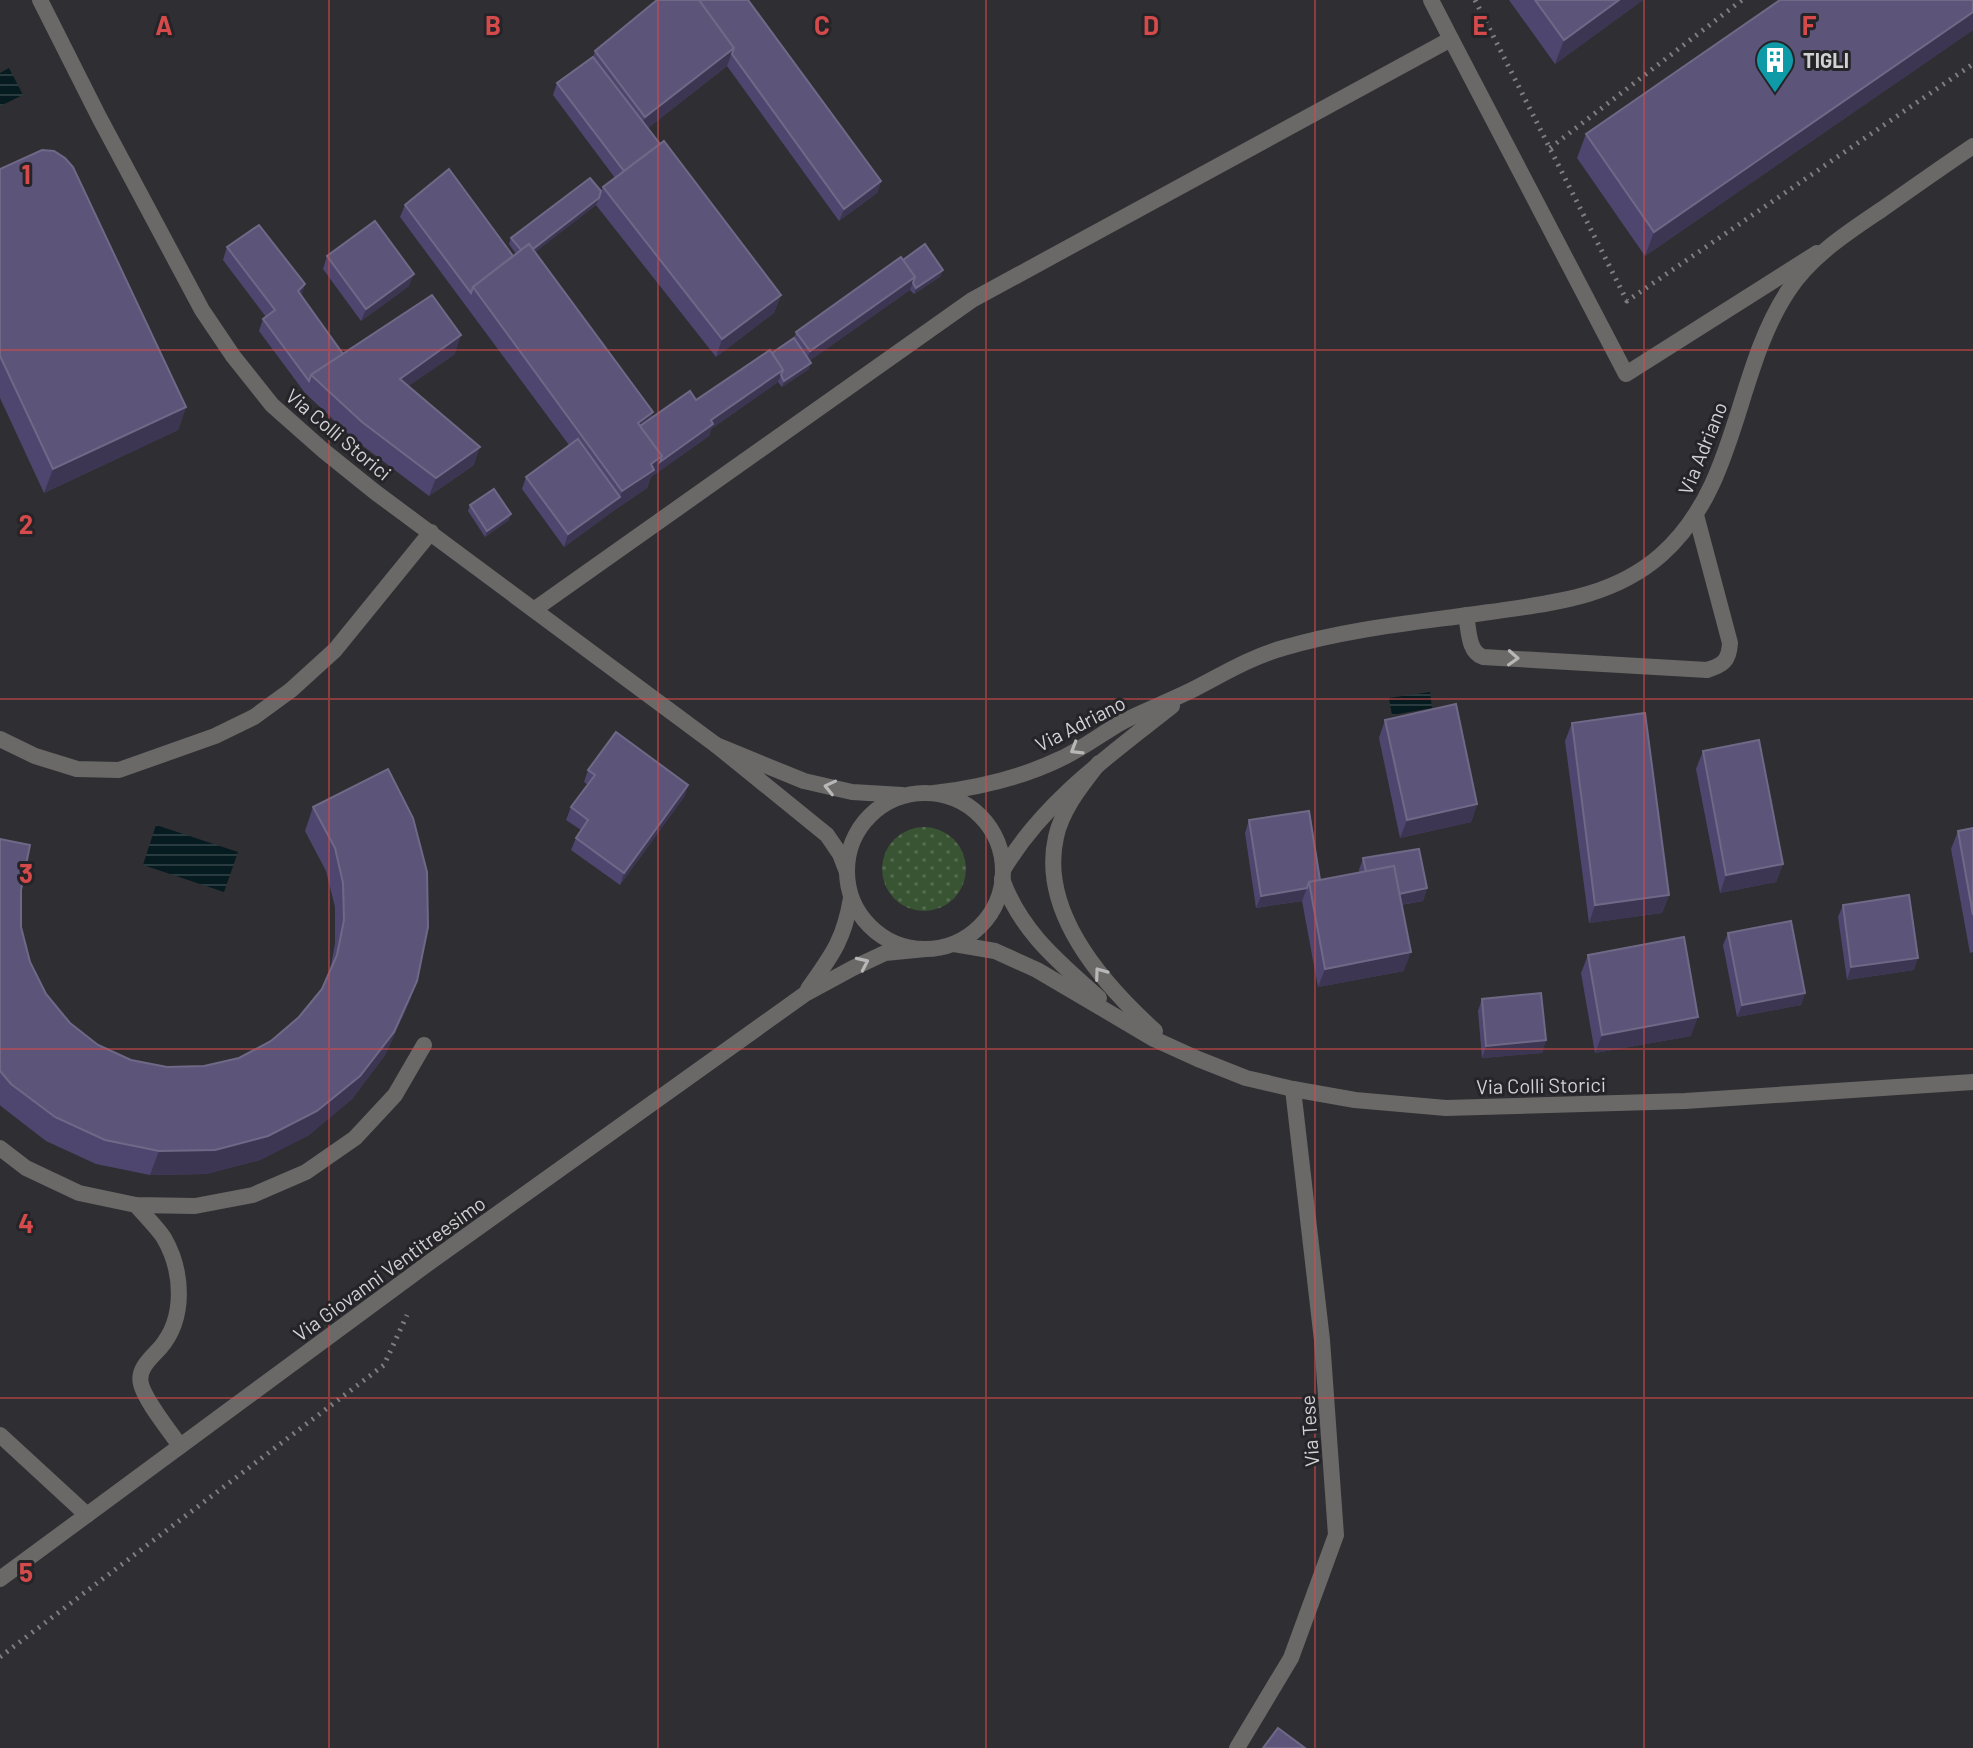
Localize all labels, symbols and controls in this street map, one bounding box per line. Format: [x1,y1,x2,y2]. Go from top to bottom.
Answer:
text: A [155,9,173,40]
text: B [485,9,501,40]
text: C [814,9,830,40]
text: D [1143,9,1159,40]
text: E [1472,9,1488,40]
text: F [1802,9,1817,40]
building icon: TIGLI [1754,39,1796,94]
place label: TIGLI [1803,48,1849,72]
text: 1 [21,158,31,189]
street label: Via Colli Storici [282,383,396,485]
street label: Via Adriano [1673,398,1731,498]
text: 2 [19,508,33,539]
one-way arrow [1507,649,1520,666]
street label: Via Adriano [1031,690,1129,756]
one-way arrow [1071,740,1085,755]
one-way arrow [824,779,838,796]
text: 3 [19,857,33,888]
one-way arrow [855,957,869,973]
one-way arrow [1095,968,1110,982]
street label: Via Colli Storici [1476,1072,1606,1098]
street label: Via Giovanni Ventitreesimo [288,1190,490,1346]
text: 4 [18,1207,34,1238]
street label: Via Tese [1295,1394,1323,1468]
text: 5 [19,1556,33,1587]

